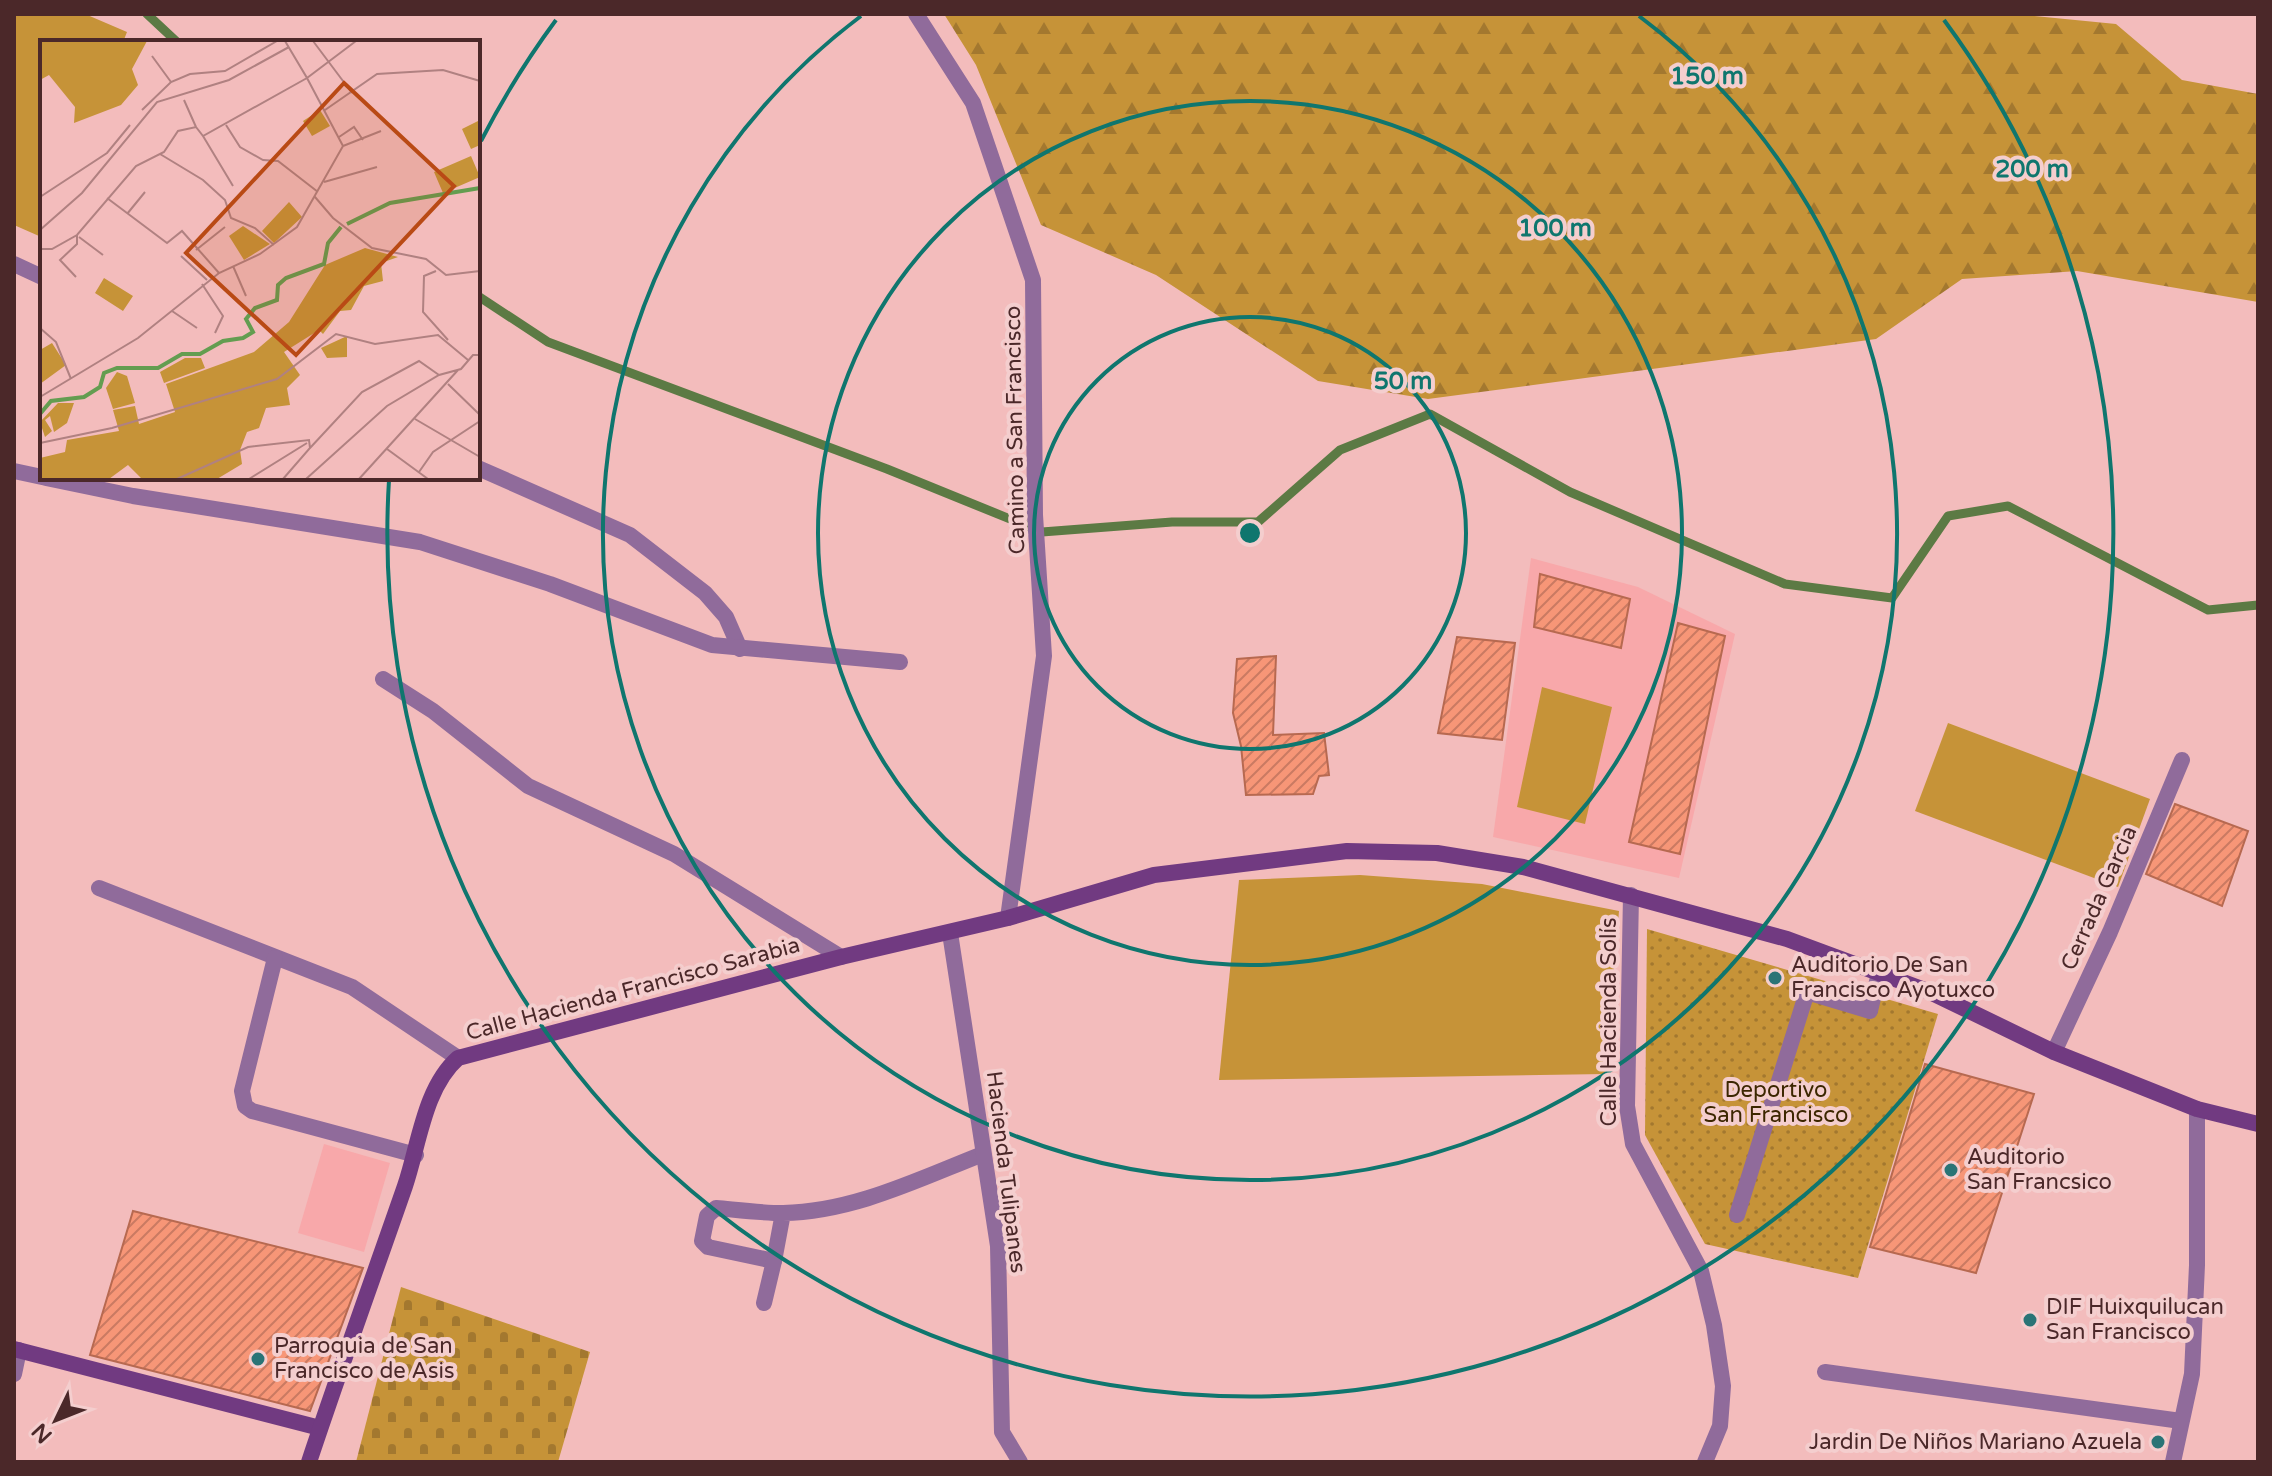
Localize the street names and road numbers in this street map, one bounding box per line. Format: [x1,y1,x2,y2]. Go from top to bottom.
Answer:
street label: Camino a San Francisco [1000,305,1030,555]
street label: Cerrada Garcia [2056,822,2142,974]
street label: Calle Hacienda Solís [1596,917,1622,1127]
street label: Calle Hacienda Francisco Sarabia [463,932,803,1046]
street label: Hacienda Tulipanes [981,1070,1031,1274]

